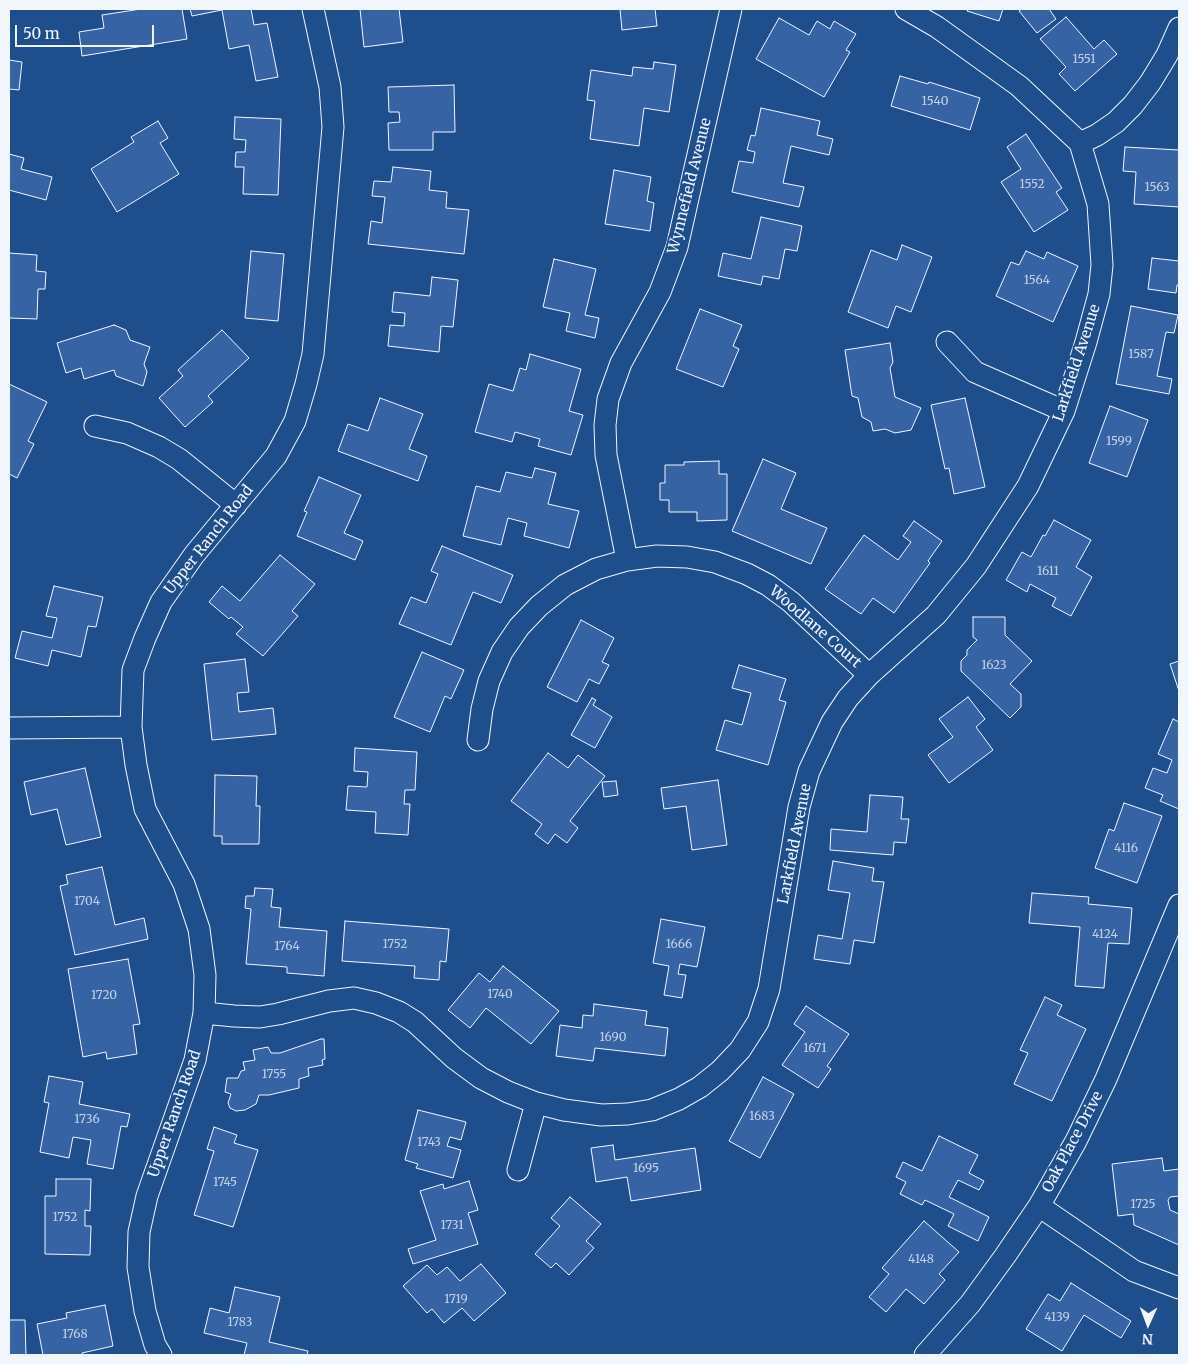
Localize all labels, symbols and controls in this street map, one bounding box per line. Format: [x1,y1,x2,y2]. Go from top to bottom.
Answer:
scale bar [18,15,156,47]
text: 50 m [23,24,60,43]
house number: 1551 [1072,53,1096,67]
house number: 1540 [922,95,948,109]
street label: Wynnefield Avenue [664,116,716,256]
house number: 1552 [1019,178,1045,192]
house number: 1563 [1144,181,1170,195]
house number: 1564 [1024,274,1050,288]
street label: Larkfield Avenue [1050,302,1104,424]
house number: 1587 [1128,348,1154,362]
house number: 1599 [1106,435,1132,449]
street label: Upper Ranch Road [161,482,257,598]
house number: 1611 [1037,565,1059,579]
street label: Woodlane Court [765,582,865,672]
house number: 1623 [981,659,1007,673]
street label: Larkfield Avenue [775,782,815,906]
house number: 4116 [1114,842,1138,856]
house number: 1704 [74,895,100,909]
house number: 4124 [1092,928,1118,942]
house number: 1752 [383,938,407,952]
house number: 1666 [666,938,692,952]
house number: 1764 [274,940,300,954]
house number: 1740 [487,988,513,1002]
house number: 1720 [91,989,117,1003]
house number: 1690 [600,1031,626,1045]
house number: 1671 [803,1042,827,1056]
street label: Upper Ranch Road [145,1048,205,1180]
house number: 1755 [262,1068,286,1082]
street label: Oak Place Drive [1039,1088,1107,1196]
house number: 1683 [749,1110,775,1124]
house number: 1736 [74,1113,100,1127]
house number: 1743 [417,1136,441,1150]
house number: 1695 [633,1162,659,1176]
house number: 1745 [213,1176,237,1190]
house number: 1725 [1130,1198,1156,1212]
house number: 1752 [53,1211,77,1225]
house number: 1731 [440,1219,464,1233]
house number: 4148 [908,1253,934,1267]
house number: 1719 [444,1293,468,1307]
north arrow [1123,1299,1173,1349]
house number: 4139 [1044,1311,1070,1325]
house number: 1783 [228,1316,252,1330]
house number: 1768 [62,1328,88,1342]
text: N [1142,1330,1153,1348]

